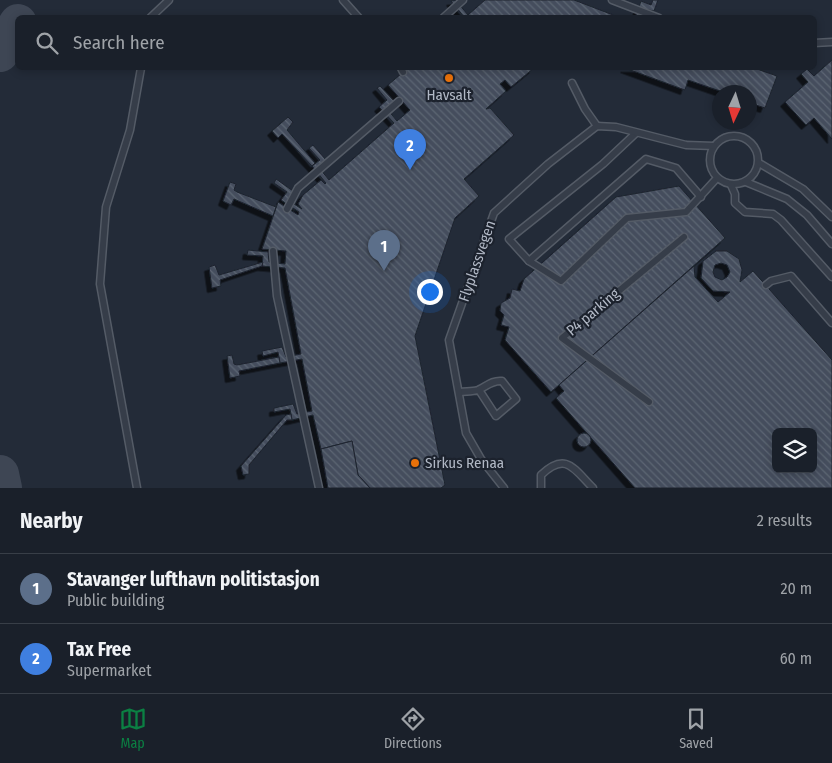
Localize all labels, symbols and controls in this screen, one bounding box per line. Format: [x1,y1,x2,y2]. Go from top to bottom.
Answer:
search box [15,15,817,70]
icon: search [33,29,61,57]
text: Search here [73,31,165,54]
marker: Havsalt [443,72,455,84]
north arrow [712,85,757,130]
place label: Havsalt [426,86,472,104]
pin: 2 [394,129,426,170]
street label: Flyplassvegen [455,218,499,304]
pin: 1 [368,230,400,271]
your location [417,279,443,305]
street label: P4 parking [563,284,623,340]
map controls [772,428,817,473]
button: layers [772,428,817,473]
place label: Sirkus Renaa [425,454,504,472]
marker: Sirkus Renaa [409,457,421,469]
text: Nearby [20,508,82,534]
text: 2 results [757,511,812,530]
text: Stavanger lufthavn politistasjon [67,568,320,591]
text: 1 [33,579,39,598]
text: 20 m [781,579,812,598]
text: Public building [67,591,164,610]
text: Tax Free [67,638,131,661]
text: 2 [32,649,40,668]
text: 60 m [780,649,812,668]
text: Supermarket [67,661,151,680]
tab: Map [119,705,147,752]
tab: Directions [384,705,442,752]
tab: Saved [679,705,713,752]

